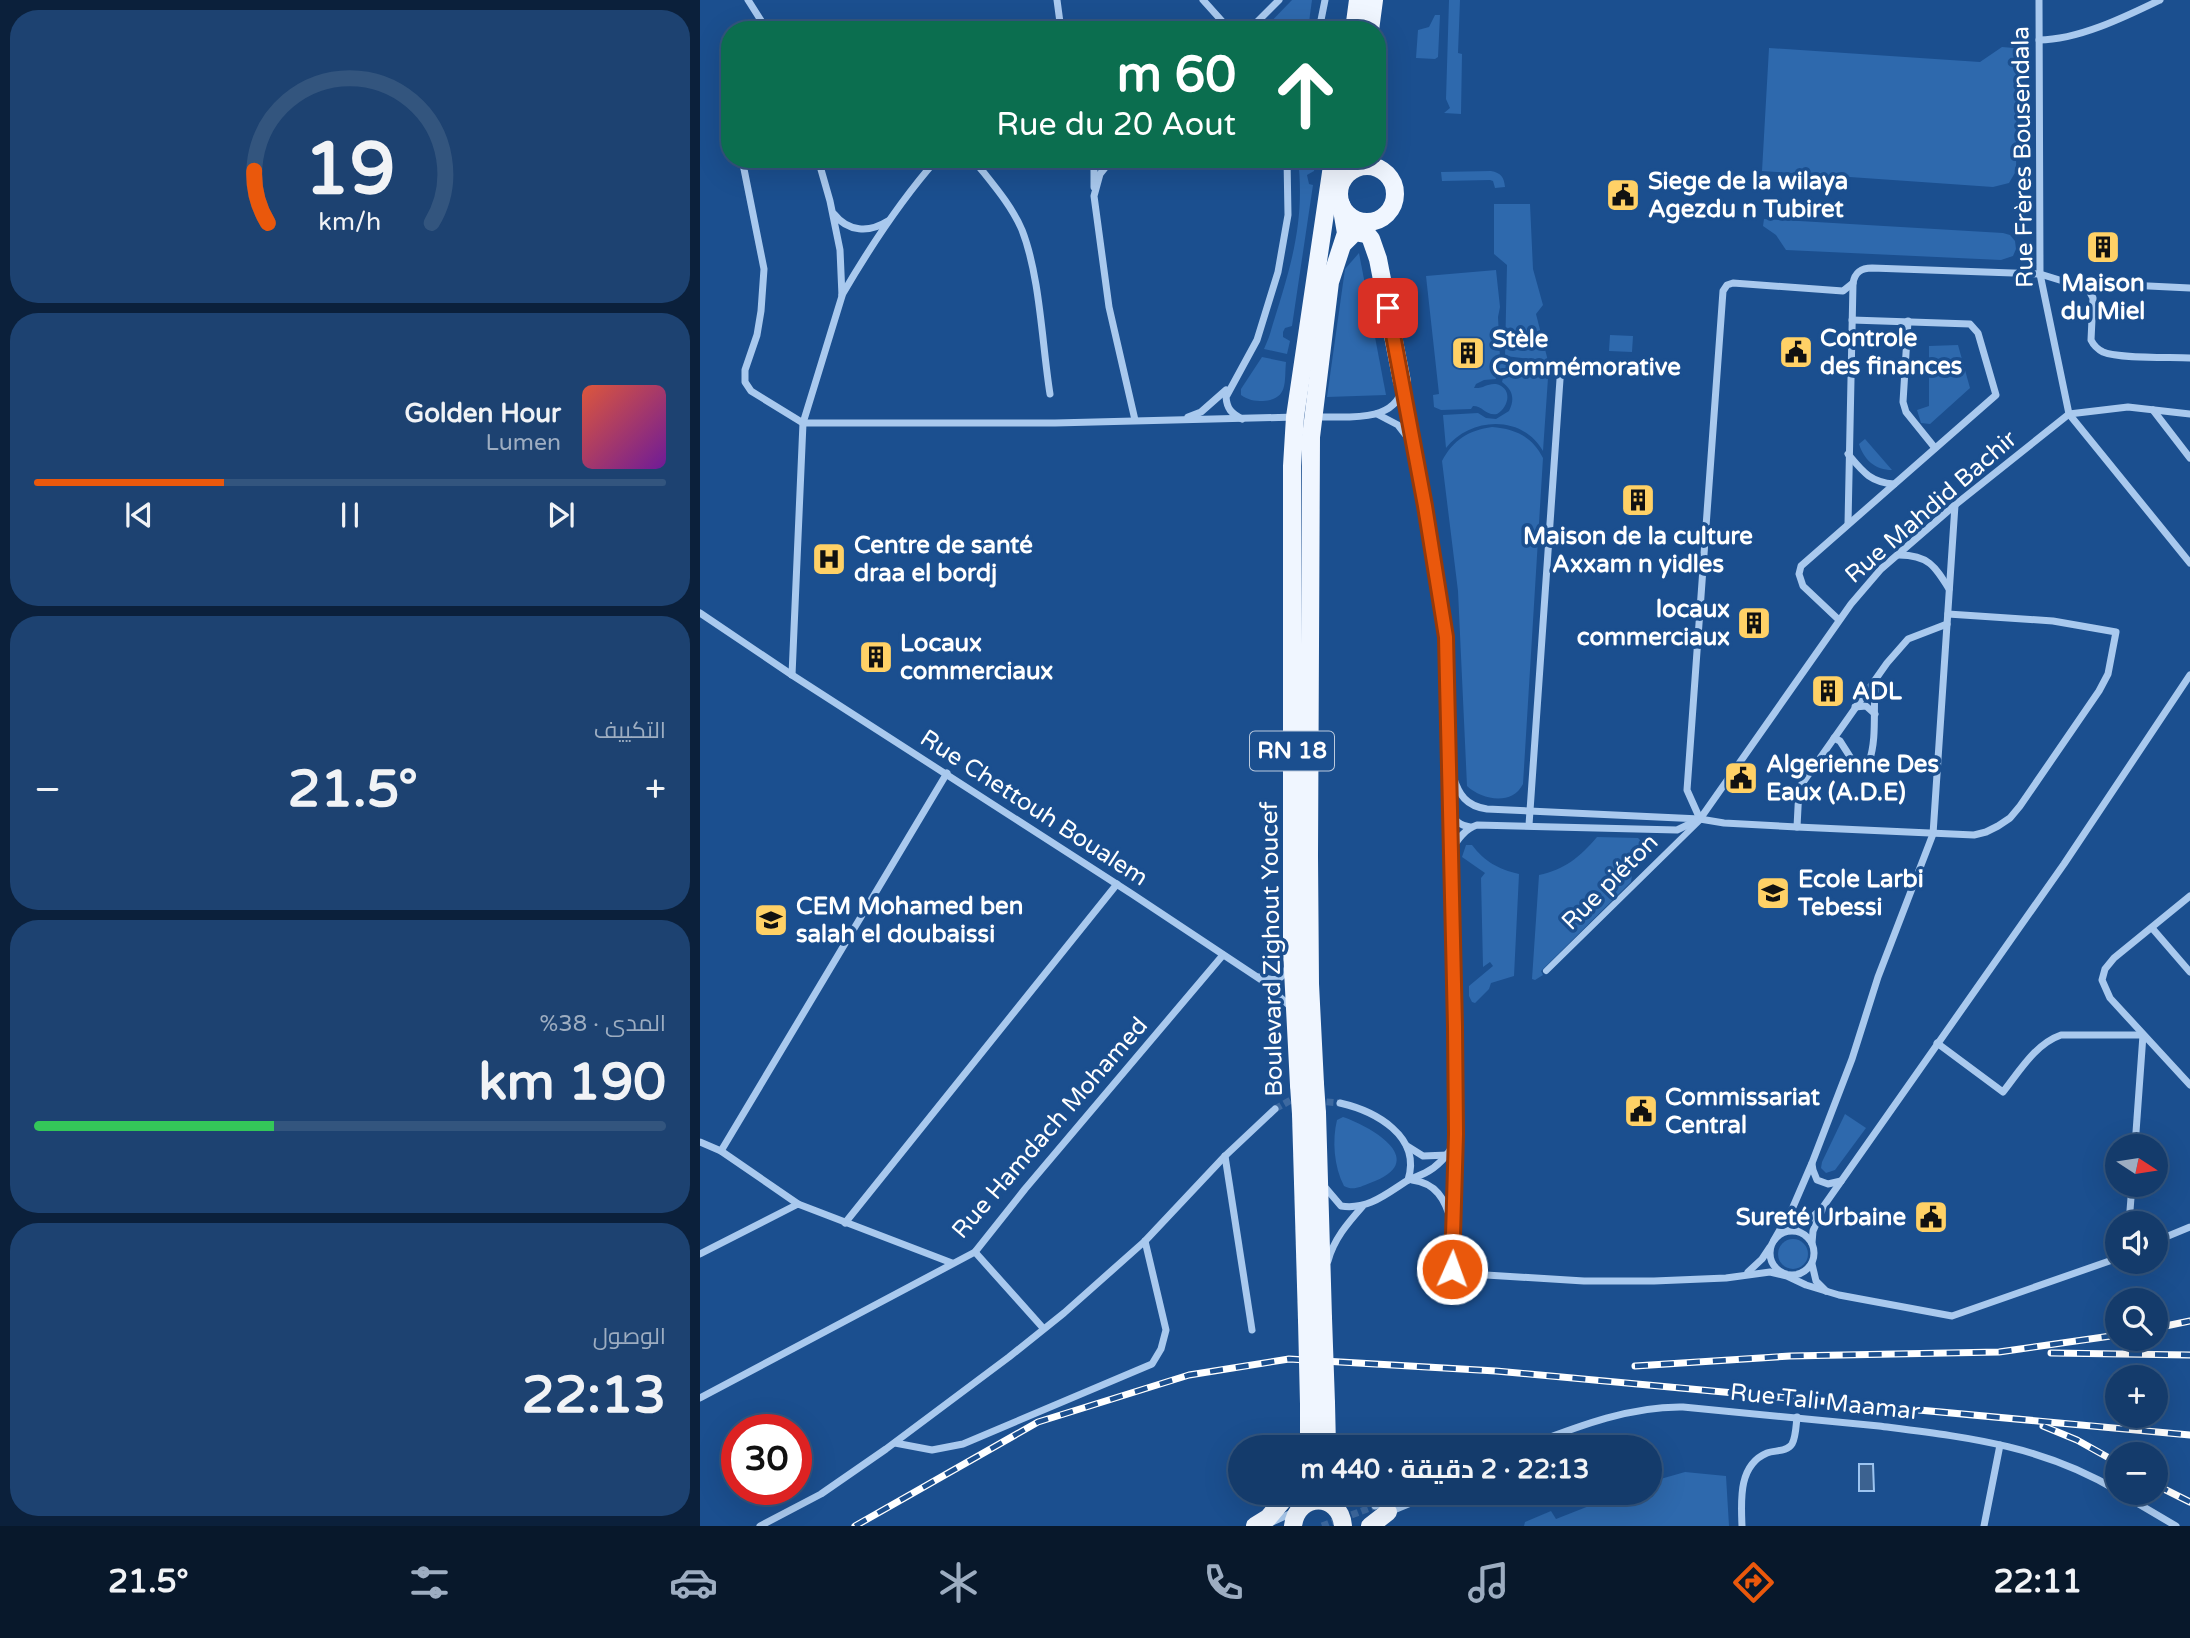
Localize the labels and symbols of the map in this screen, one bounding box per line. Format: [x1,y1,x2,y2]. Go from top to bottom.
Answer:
street label: Rue Frères Bousendala [2006,26,2040,288]
place label: Siege de la wilaya Agezdu n Tubiret [1648,167,1848,224]
public building icon: Siege de la wilaya Agezdu n Tubiret [1604,176,1642,214]
building icon: Maison du Miel [2084,228,2122,266]
place label: Maison du Miel [2061,269,2145,326]
pin [1358,278,1418,338]
place label: Controle des finances [1820,324,1962,381]
place label: Stèle Commémorative [1492,325,1681,382]
public building icon: Controle des finances [1777,333,1815,371]
building icon: Stèle Commémorative [1449,334,1487,372]
street label: Rue Mahdid Bachir [1839,424,2023,589]
building icon: Maison de la culture Axxam n yidles [1619,481,1657,519]
place label: Maison de la culture Axxam n yidles [1523,522,1753,579]
place label: Centre de santé draa el bordj [854,531,1033,588]
hospital icon: Centre de santé draa el bordj [810,540,848,578]
place label: locaux commerciaux [1577,595,1730,652]
building icon: locaux commerciaux [1735,604,1773,642]
place label: Locaux commerciaux [900,629,1053,686]
building icon: Locaux commerciaux [857,638,895,676]
building icon: ADL [1809,672,1847,710]
place label: ADL [1852,677,1902,706]
street label: Rue Chettouh Boualem [915,724,1153,892]
road number: RN 18 [1250,732,1334,771]
place label: Algerienne Des Eaux (A.D.E) [1766,750,1939,807]
public building icon: Algerienne Des Eaux (A.D.E) [1722,759,1760,797]
street label: Boulevard Zighout Youcef [1255,800,1289,1097]
street label: Rue piéton [1556,828,1664,936]
place label: Ecole Larbi Tebessi [1797,865,1924,922]
school or university icon: Ecole Larbi Tebessi [1754,874,1792,912]
place label: CEM Mohamed ben salah el doubaissi [796,892,1023,949]
school or university icon: CEM Mohamed ben salah el doubaissi [752,901,790,939]
street label: Rue Hamdach Mohamed [946,1011,1154,1245]
place label: Commissariat Central [1665,1083,1821,1140]
public building icon: Commissariat Central [1622,1092,1660,1130]
north arrow [2105,1134,2168,1197]
public building icon: Sureté Urbaine [1912,1198,1950,1236]
place label: Sureté Urbaine [1736,1203,1906,1232]
position arrow [1415,1232,1489,1306]
street label: Rue Tali Maamar [1729,1378,1922,1426]
speed limit sign: 30 [721,1414,812,1505]

